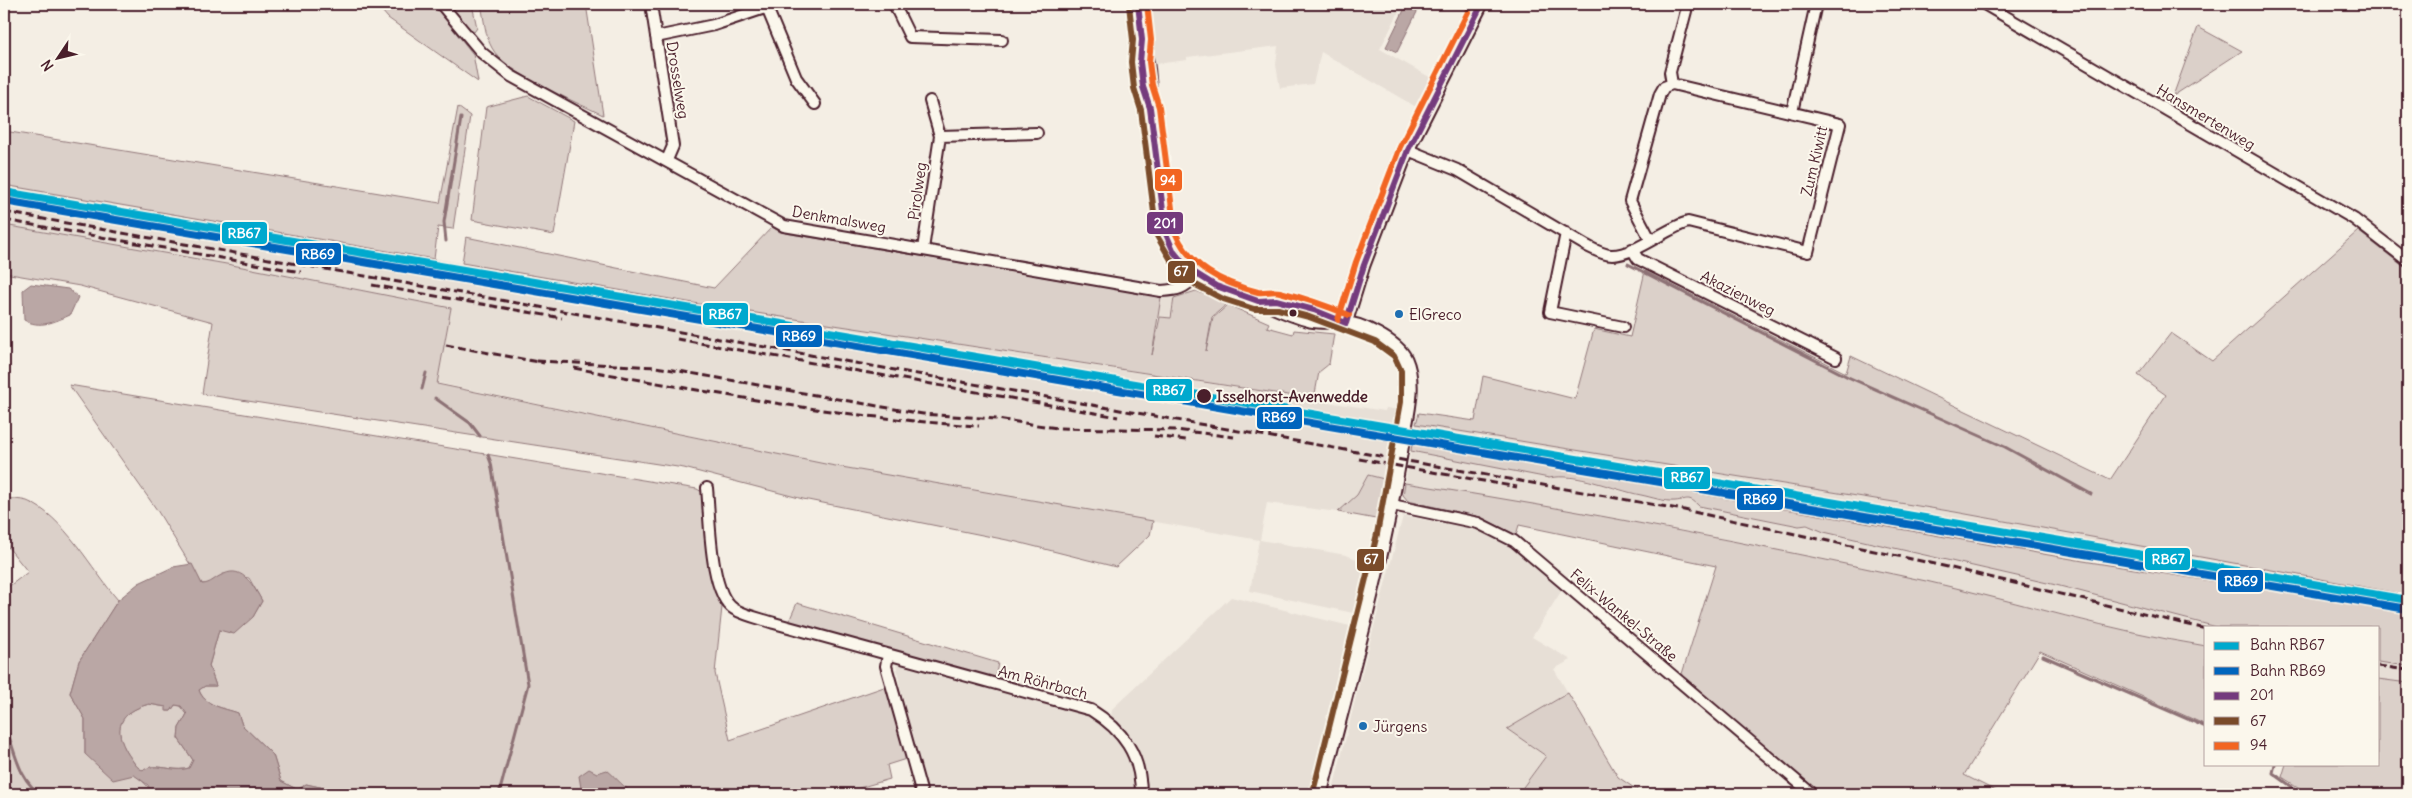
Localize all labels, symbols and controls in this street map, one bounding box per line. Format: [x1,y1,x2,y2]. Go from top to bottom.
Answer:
north arrow [32,32,82,82]
street label: Drosselweg [662,40,694,120]
text: N [37,56,58,75]
street label: Hansmertenweg [2153,80,2259,154]
street label: Zum Kiwitt [1797,124,1831,198]
street label: Pirolweg [904,161,930,221]
line badge: 94 [1154,168,1183,192]
text: 94 [1160,171,1176,189]
street label: Denkmalsweg [790,201,888,237]
line badge: 201 [1146,211,1184,235]
text: 201 [1154,214,1176,232]
line badge: RB67 [221,221,268,245]
text: RB67 [227,224,261,242]
line badge: RB69 [295,242,342,266]
text: RB69 [301,245,335,263]
line badge: 67 [1167,260,1196,284]
text: 67 [1174,262,1189,280]
street label: Akazienweg [1698,266,1778,320]
line badge: RB67 [702,302,749,326]
text: RB67 [708,305,742,323]
place label: ElGreco [1409,305,1462,324]
unlabelled marker [1288,308,1298,318]
marker: ElGreco [1393,308,1405,320]
line badge: RB69 [775,324,823,348]
text: RB69 [782,327,816,345]
line badge: RB67 [1145,378,1193,402]
text: RB67 [1152,381,1186,399]
marker: Isselhorst-Avenwedde [1195,387,1213,405]
place label: Isselhorst-Avenwedde [1216,387,1368,406]
line badge: RB69 [1256,406,1303,430]
text: RB69 [1262,408,1296,426]
line badge: RB67 [1663,466,1711,490]
text: RB67 [1670,468,1704,486]
line badge: RB69 [1736,487,1784,511]
text: RB69 [1743,490,1777,508]
line badge: RB67 [2144,547,2191,571]
line badge: 67 [1356,548,1385,572]
text: 67 [1364,550,1379,568]
text: RB67 [2151,550,2185,568]
street label: Felix-Wankel-Straße [1566,564,1682,666]
line badge: RB69 [2217,569,2264,593]
text: RB69 [2224,572,2258,590]
legend [2204,626,2380,766]
text: Bahn RB67 [2250,635,2325,654]
street label: Am Röhrbach [996,661,1090,703]
text: Bahn RB69 [2250,661,2326,680]
text: 201 [2250,685,2274,704]
text: 67 [2250,711,2266,730]
place label: Jürgens [1373,717,1427,736]
marker: Jürgens [1357,720,1369,732]
text: 94 [2250,735,2268,754]

